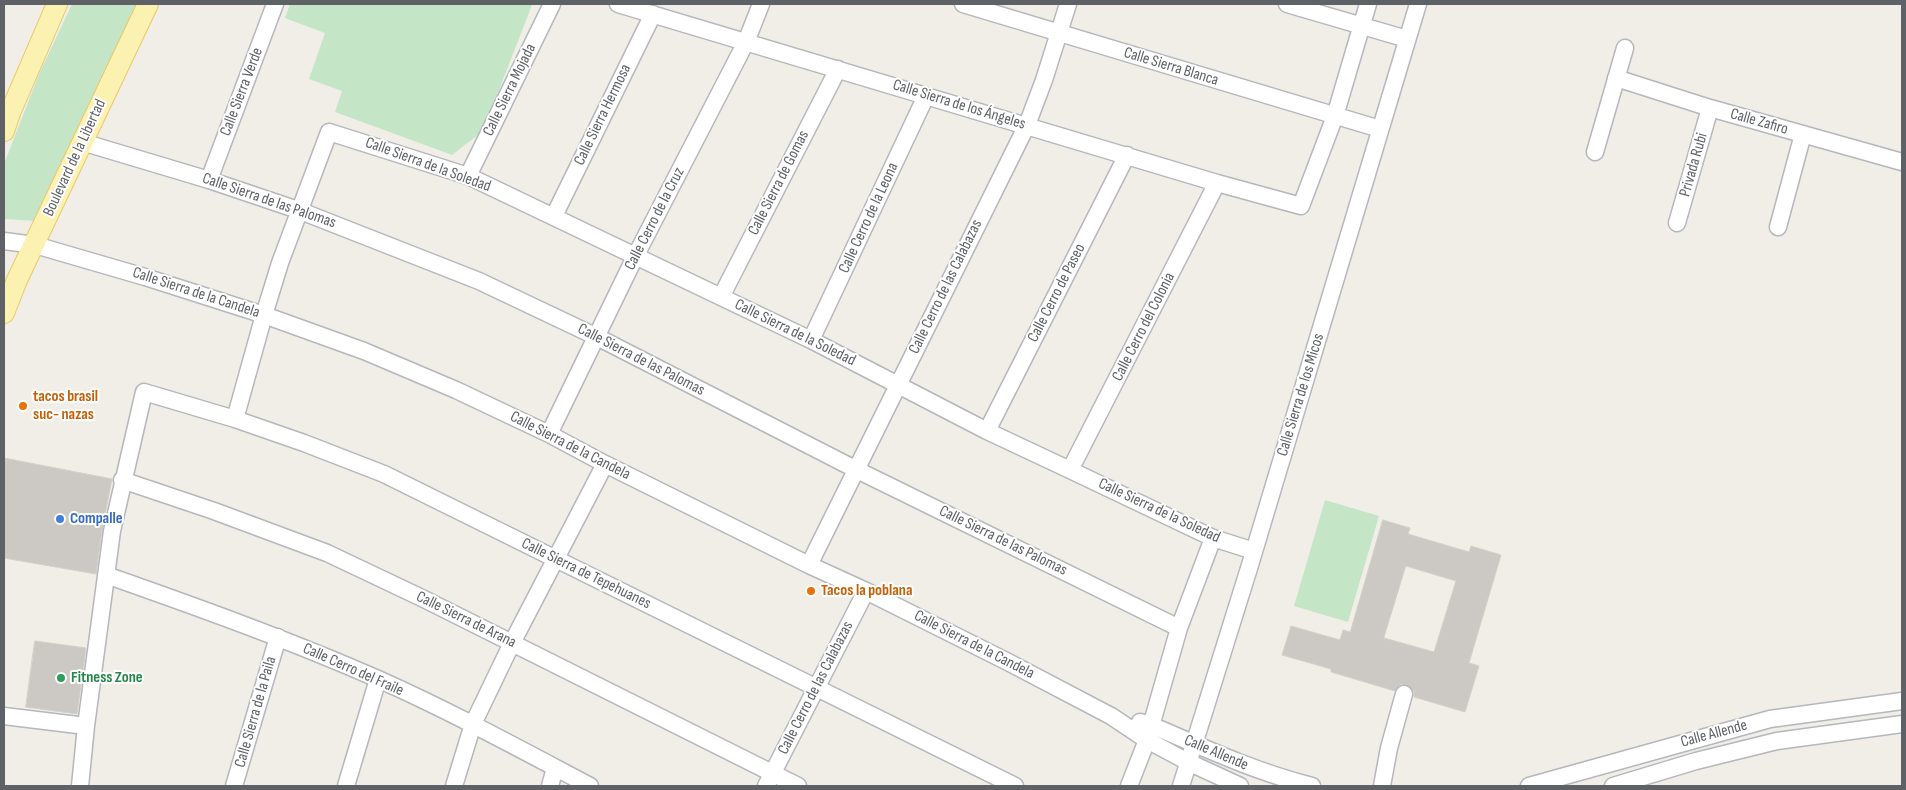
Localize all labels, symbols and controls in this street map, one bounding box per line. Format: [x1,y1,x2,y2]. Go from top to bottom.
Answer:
street label: Calle Sierra Mojada [479,41,541,139]
street label: Calle Sierra Blanca [1121,44,1221,90]
street label: Calle Sierra Verde [216,45,268,139]
street label: Calle Sierra Hermosa [570,61,636,169]
street label: Calle Sierra de los Ángeles [890,76,1028,134]
street label: Boulevard de la Libertad [39,96,111,220]
street label: Calle Zafiro [1728,105,1790,139]
street label: Calle Sierra de Gomas [744,127,814,239]
street label: Privada Rubi [1676,131,1712,199]
street label: Calle Sierra de la Soledad [363,133,493,197]
street label: Calle Cerro de la Leona [835,160,903,276]
street label: Calle Cerro de la Cruz [621,164,689,274]
street label: Calle Sierra de las Palomas [200,169,338,233]
street label: Calle Cerro de las Calabazas [905,217,987,357]
street label: Calle Cerro de Paseo [1024,241,1090,345]
street label: Calle Sierra de la Candela [130,263,262,323]
street label: Calle Cerro del Colonia [1108,270,1180,384]
street label: Calle Sierra de la Soledad [731,295,859,371]
street label: Calle Sierra de las Palomas [574,320,708,400]
street label: Calle Sierra de los Micos [1273,331,1329,459]
place label: tacos brasil suc- nazas [33,387,98,425]
marker: tacos brasil suc- nazas [17,400,29,412]
street label: Calle Sierra de la Candela [507,407,633,485]
street label: Calle Sierra de la Soledad [1095,474,1223,548]
street label: Calle Sierra de las Palomas [936,502,1070,580]
place label: Compalle [70,509,122,529]
marker: Compalle [54,513,66,525]
street label: Calle Sierra de Tepehuanes [518,534,654,614]
place label: Tacos la poblana [821,581,912,601]
marker: Tacos la poblana [805,585,817,597]
street label: Calle Sierra de Arana [413,588,519,652]
street label: Calle Sierra de la Candela [911,606,1037,684]
street label: Calle Cerro de las Calabazas [774,618,858,758]
street label: Calle Cerro del Fraile [300,639,406,701]
street label: Calle Sierra de la Paila [231,654,281,770]
place label: Fitness Zone [71,668,143,688]
marker: Fitness Zone [55,672,67,684]
street label: Calle Allende [1679,716,1749,752]
street label: Calle Allende [1181,731,1251,775]

